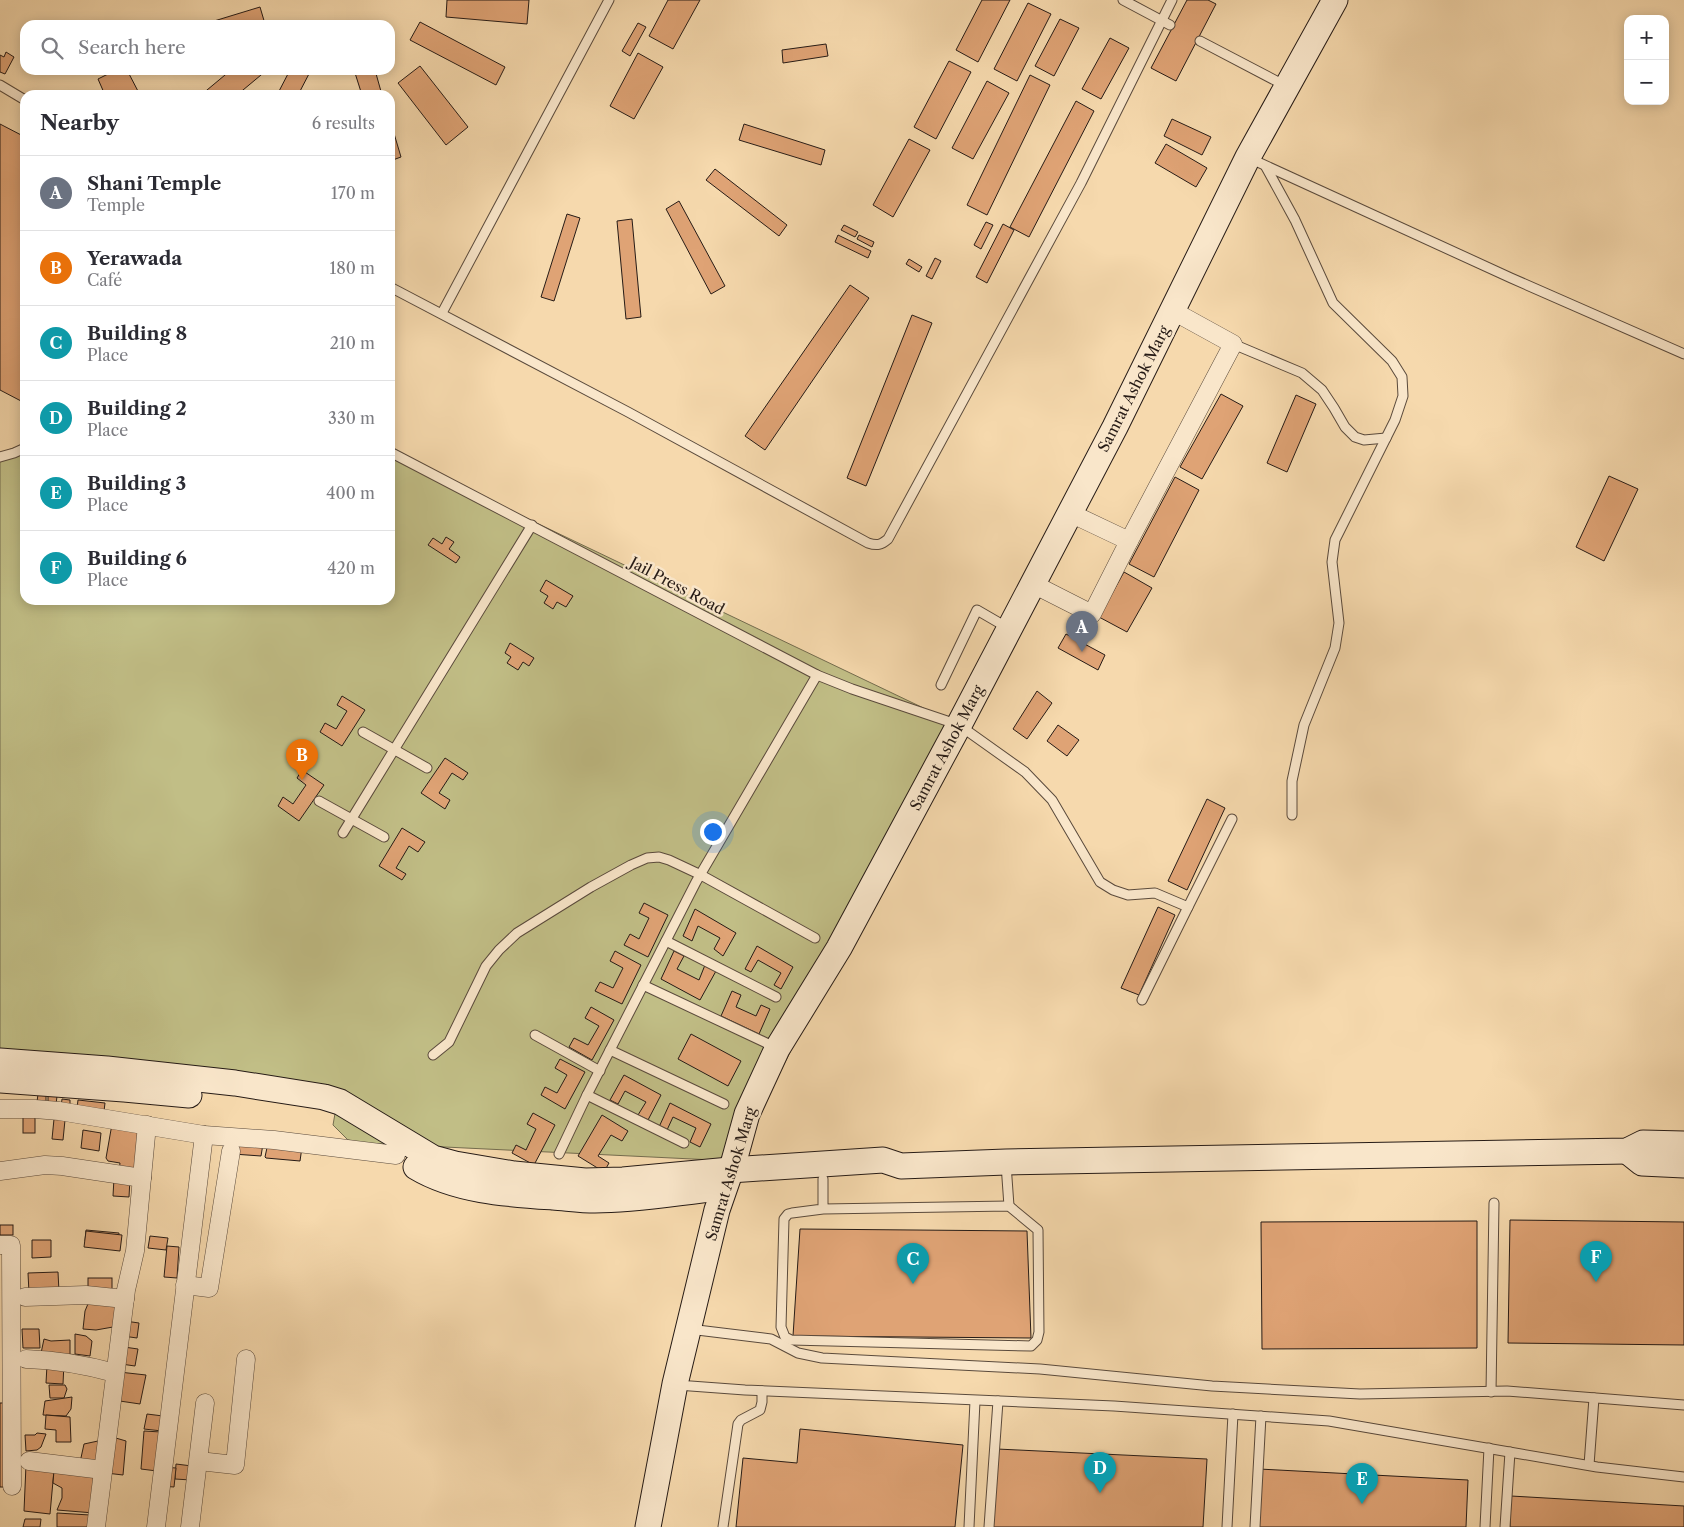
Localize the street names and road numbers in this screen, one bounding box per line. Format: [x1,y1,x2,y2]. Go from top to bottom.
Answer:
street label: Samrat Ashok Marg [1093,322,1174,455]
street label: Jail Press Road [625,552,728,619]
street label: Samrat Ashok Marg [905,682,988,814]
street label: Samrat Ashok Marg [701,1104,760,1243]

